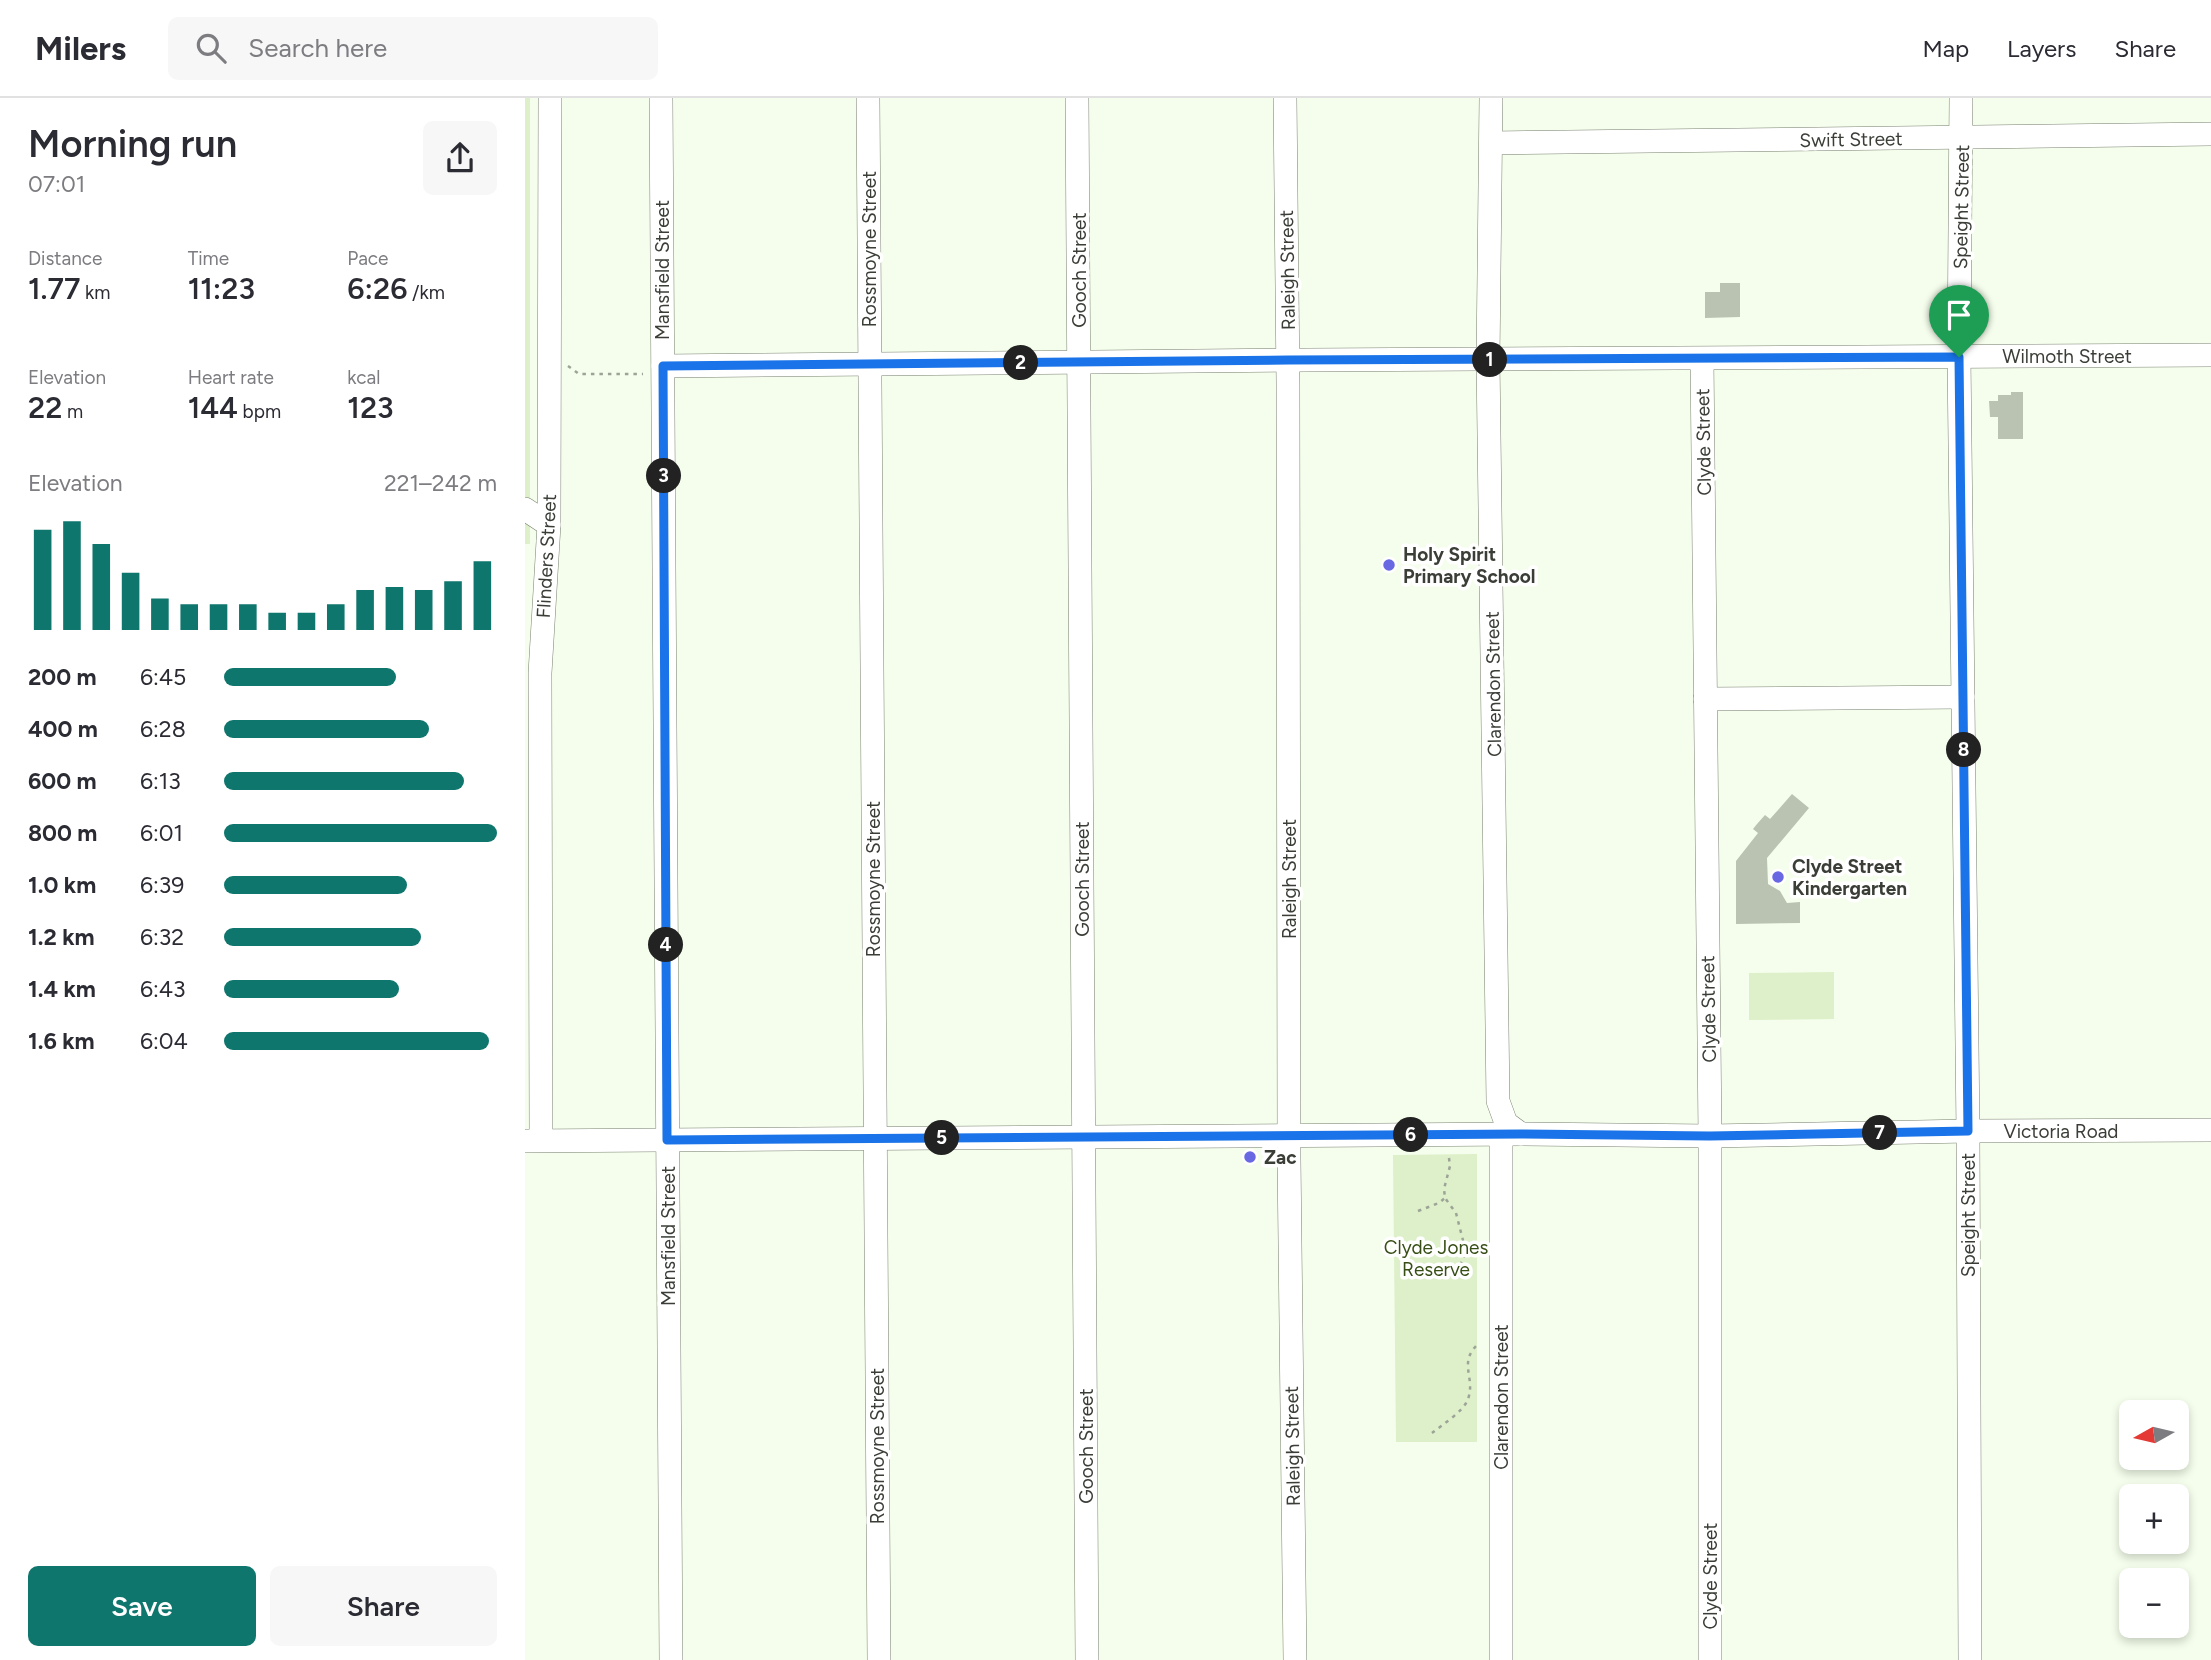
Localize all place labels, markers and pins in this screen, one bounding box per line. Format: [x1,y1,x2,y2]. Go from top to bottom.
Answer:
pin [1929,285,1989,357]
pin: 1 [1473,342,1507,378]
pin: 2 [1003,345,1039,380]
pin: 3 [647,458,681,494]
place label: Holy Spirit Primary School [1403,543,1535,588]
marker: Holy Spirit Primary School [1381,557,1397,573]
pin: 8 [1947,732,1981,768]
place label: Clyde Street Kindergarten [1792,855,1907,900]
marker: Clyde Street Kindergarten [1770,869,1786,885]
pin: 4 [649,928,683,962]
pin: 7 [1863,1116,1897,1150]
pin: 6 [1393,1118,1428,1152]
pin: 5 [925,1121,959,1156]
place label: Zac [1264,1146,1297,1169]
marker: Zac [1242,1149,1258,1165]

